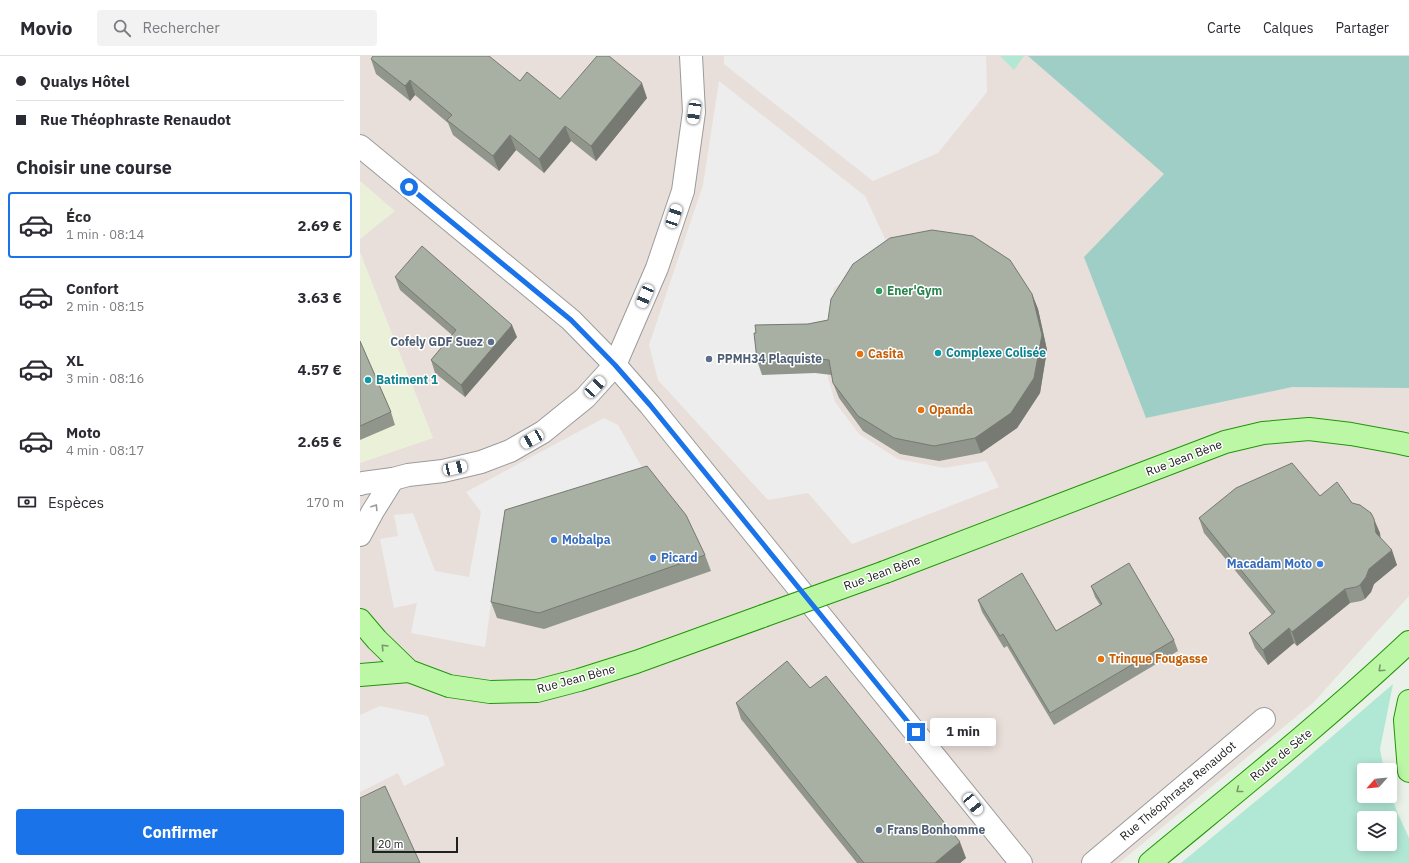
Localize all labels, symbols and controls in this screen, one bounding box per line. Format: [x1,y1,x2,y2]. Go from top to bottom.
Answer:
search box [97,10,377,46]
text: Movio [20,16,73,40]
icon: search [111,17,133,39]
text: Rechercher [143,18,220,37]
text: Carte [1207,19,1241,37]
text: Calques [1263,19,1313,37]
text: Partager [1335,19,1389,37]
text: Qualys Hôtel [40,72,130,91]
car [686,99,702,125]
text: Rue Théophraste Renaudot [40,110,231,129]
text: Choisir une course [16,156,172,179]
route start [400,178,418,196]
car [665,203,683,229]
icon: car [18,207,54,243]
text: Éco [66,207,91,226]
text: 2.69 € [297,216,342,235]
text: 1 min · 08:14 [66,226,144,243]
icon: car [18,279,54,315]
text: Confort [66,279,119,298]
car [635,283,655,309]
place label: Ener'Gym [887,283,942,298]
marker: Ener'Gym [874,286,884,296]
text: 3.63 € [297,288,342,307]
text: 2 min · 08:15 [66,298,144,315]
place label: Cofely GDF Suez [390,334,483,349]
marker: Cofely GDF Suez [486,337,496,347]
place label: Complexe Colisée [946,345,1046,360]
place label: Casita [868,346,904,361]
marker: Complexe Colisée [933,348,943,358]
marker: Casita [855,349,865,359]
icon: car [18,351,54,387]
text: XL [66,351,84,370]
place label: PPMH34 Plaquiste [717,351,822,366]
marker: PPMH34 Plaquiste [704,354,714,364]
text: 4.57 € [297,360,342,379]
text: 3 min · 08:16 [66,370,144,387]
place label: Batiment 1 [376,372,438,387]
car [582,374,608,400]
marker: Batiment 1 [363,375,373,385]
place label: Opanda [929,402,973,417]
marker: Opanda [916,405,926,415]
icon: car [18,423,54,459]
text: Moto [66,423,101,442]
car [519,428,545,450]
text: 2.65 € [297,432,342,451]
street label: Rue Jean Bène [1144,436,1224,479]
text: 4 min · 08:17 [66,442,144,459]
car [442,459,468,477]
icon: cash [16,491,38,513]
text: Espèces [48,493,104,512]
text: 170 m [306,494,344,511]
one-way arrow [371,504,378,511]
place label: Mobalpa [562,532,611,547]
marker: Mobalpa [549,535,559,545]
place label: Picard [661,550,697,565]
street label: Rue Jean Bène [841,552,923,593]
marker: Picard [648,553,658,563]
place label: Macadam Moto [1227,556,1312,571]
marker: Macadam Moto [1315,559,1325,569]
one-way arrow [381,644,388,651]
place label: Trinque Fougasse [1109,651,1208,666]
marker: Trinque Fougasse [1096,654,1106,664]
street label: Rue Jean Bène [535,661,617,696]
one-way arrow [1378,664,1385,671]
callout: 1 min [930,718,996,746]
route end [907,723,925,741]
text: 1 min [946,723,980,740]
street label: Route de Sète [1247,725,1315,784]
street label: Rue Théophraste Renaudot [1117,738,1239,844]
north arrow [1357,763,1397,803]
map controls [1357,763,1397,851]
one-way arrow [1236,785,1244,792]
car [961,791,985,817]
button: Confirmer [16,809,344,855]
button: layers [1357,811,1397,851]
place label: Frans Bonhomme [887,822,986,837]
marker: Frans Bonhomme [874,825,884,835]
scale bar [372,835,458,854]
text: 20 m [378,837,403,851]

